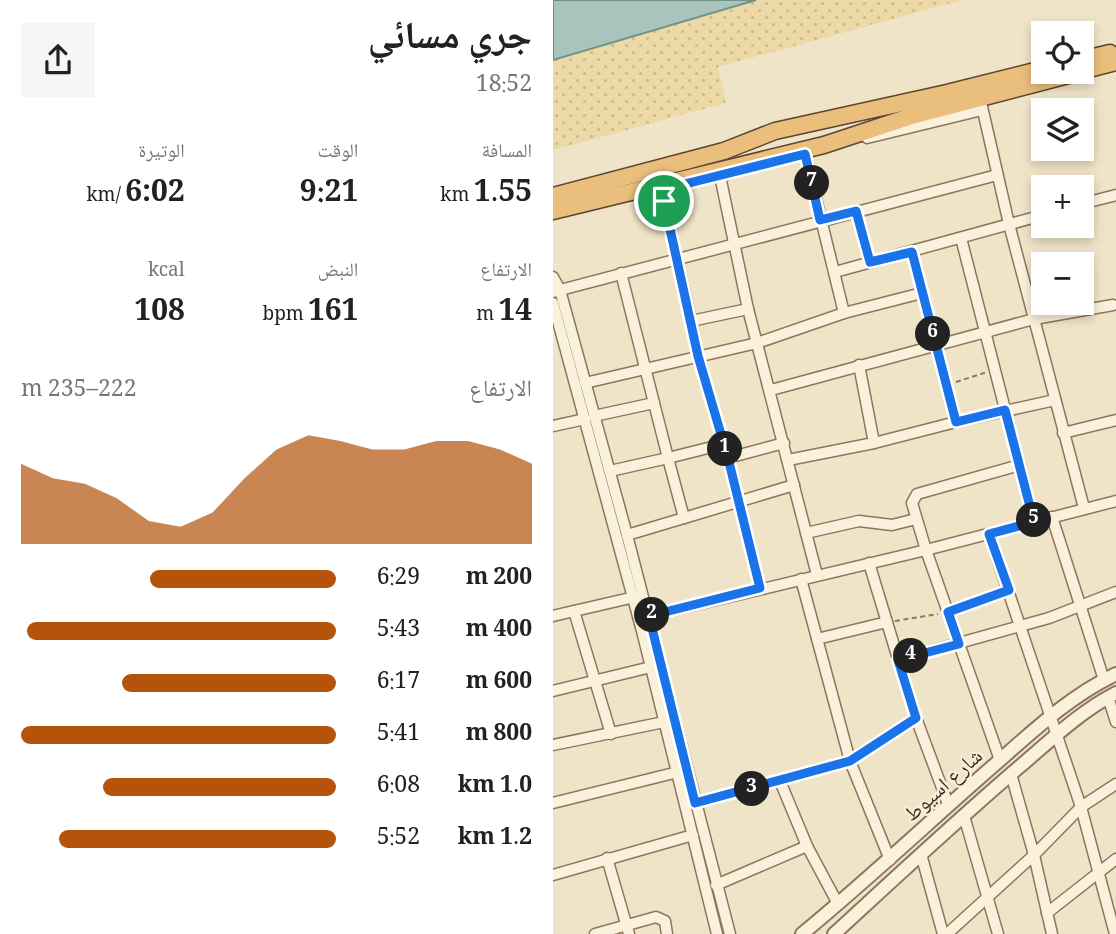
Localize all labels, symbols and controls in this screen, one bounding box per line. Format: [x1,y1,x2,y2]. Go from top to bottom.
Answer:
text: جري مسائي [368,7,532,72]
map controls [1031,21,1094,315]
button: locate [1031,21,1094,84]
button: share [21,23,95,97]
text: 18:52 [476,66,532,106]
button: layers [1031,98,1094,161]
text: الوتيرة [138,137,185,169]
text: الوقت [317,137,358,169]
text: المسافة [482,137,532,169]
pin: 7 [795,166,829,200]
text: 7 [806,166,817,198]
text: 6:02 [125,169,185,220]
text: 9:21 [300,169,358,220]
text: 1.55 [474,169,532,220]
pin [634,171,694,231]
button: + [1031,175,1094,238]
text: /km [86,181,125,213]
text: km [440,181,474,213]
icon: arrive [645,182,683,220]
button: − [1031,252,1094,315]
text: kcal [148,256,185,288]
text: النبض [318,256,358,288]
text: الارتفاع [480,256,532,288]
text: 108 [134,288,185,339]
text: 161 [308,288,358,339]
text: 14 [498,288,532,339]
text: bpm [263,300,308,332]
text: m [476,300,498,332]
pin: 6 [915,316,951,352]
text: 6 [927,317,938,349]
text: 222–235 m [21,371,137,411]
text: الارتفاع [469,371,532,411]
pin: 1 [707,432,743,466]
text: 1 [719,432,730,464]
pin: 5 [1016,503,1051,538]
text: 5 [1028,503,1039,535]
text: 6:29 [377,559,420,599]
text: 200 m [466,559,532,599]
pin: 2 [635,598,669,632]
text: 2 [646,598,657,630]
text: 5:43 [377,611,420,651]
text: 400 m [466,611,532,651]
pin: 4 [893,638,929,674]
text: 4 [905,639,916,671]
text: 6:17 [377,663,420,703]
text: 600 m [466,663,532,703]
text: 5:41 [377,715,420,755]
text: 800 m [466,715,532,755]
street label: شارع اسيوط [897,741,992,832]
text: 6:08 [377,767,420,807]
text: 1.0 km [458,767,532,807]
pin: 3 [735,772,769,806]
text: 3 [746,772,757,804]
text: 5:52 [377,819,420,859]
text: 1.2 km [458,819,532,859]

